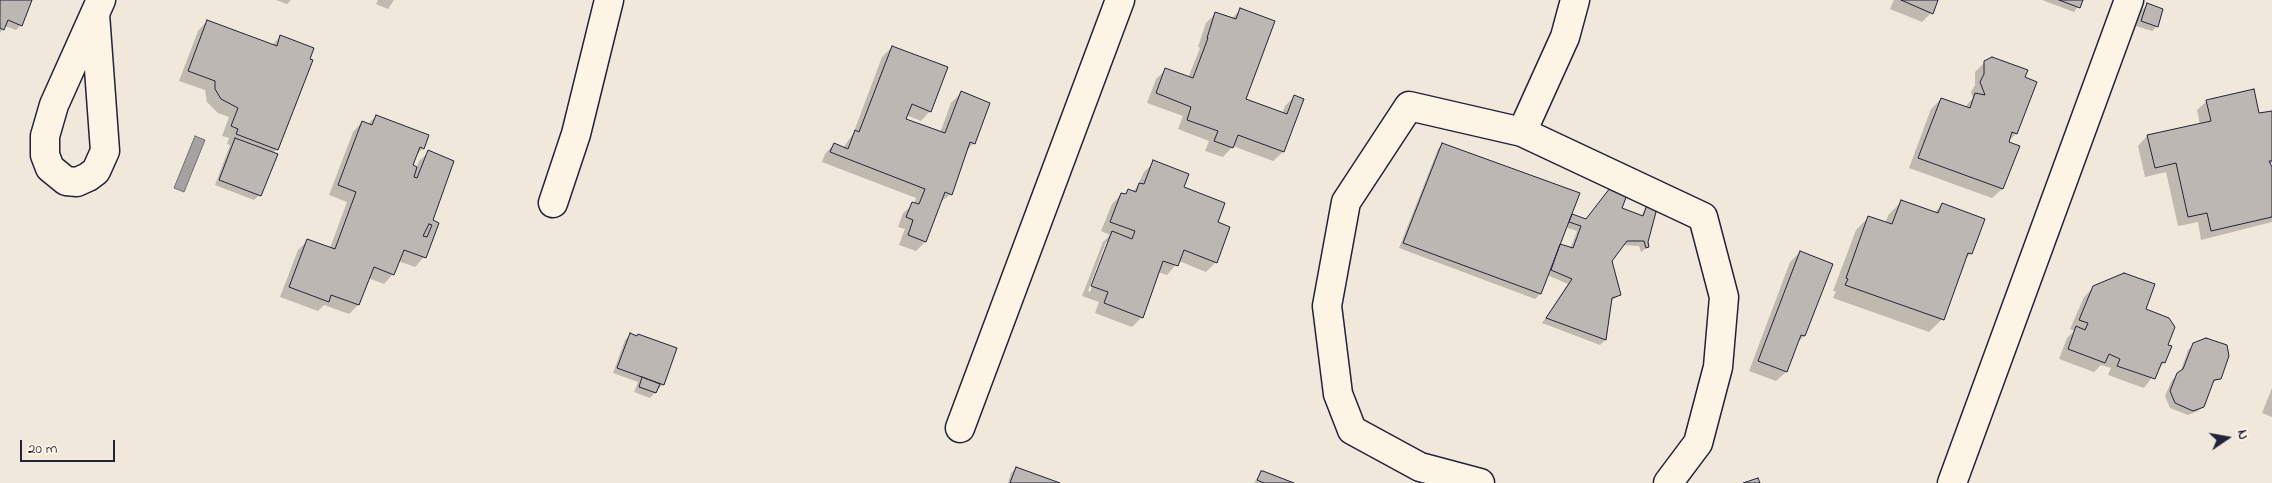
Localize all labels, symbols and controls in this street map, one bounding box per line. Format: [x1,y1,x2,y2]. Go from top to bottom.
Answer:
north arrow [2202,413,2252,463]
text: N [2231,428,2253,442]
scale bar [22,430,118,462]
text: 20 m [28,438,57,460]

